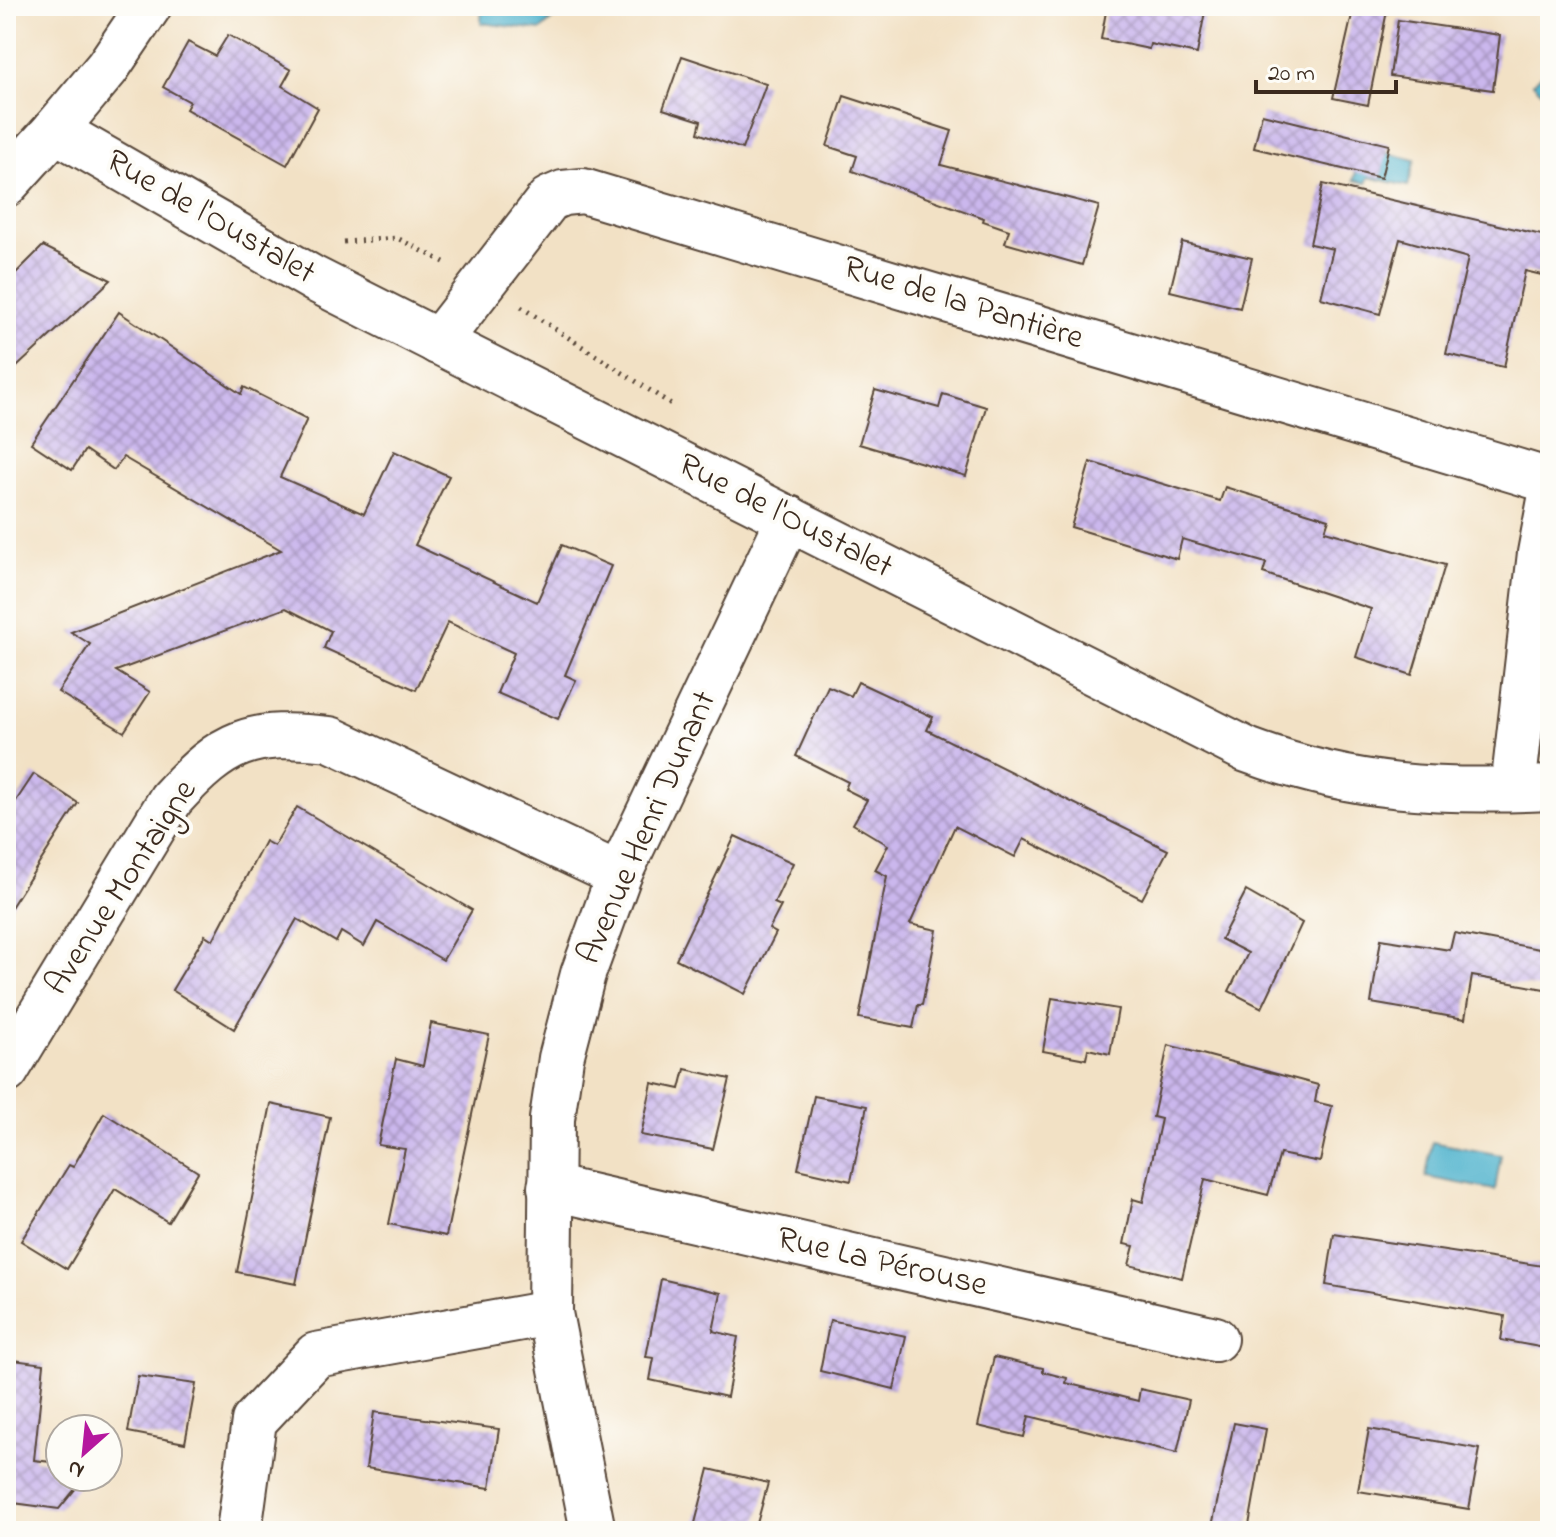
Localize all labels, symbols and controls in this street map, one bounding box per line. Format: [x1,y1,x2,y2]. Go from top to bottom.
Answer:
scale bar [1256,44,1396,94]
text: 20 m [1268,57,1315,92]
street label: Rue de l'Oustalet [96,138,324,298]
street label: Rue de la Pantière [837,244,1090,364]
street label: Rue de l'Oustalet [669,441,901,593]
street label: Avenue Henri Dunant [565,683,731,973]
street label: Avenue Montaigne [33,770,211,1006]
street label: Rue La Pérouse [772,1215,993,1312]
north arrow [44,1413,124,1493]
text: N [62,1451,90,1486]

